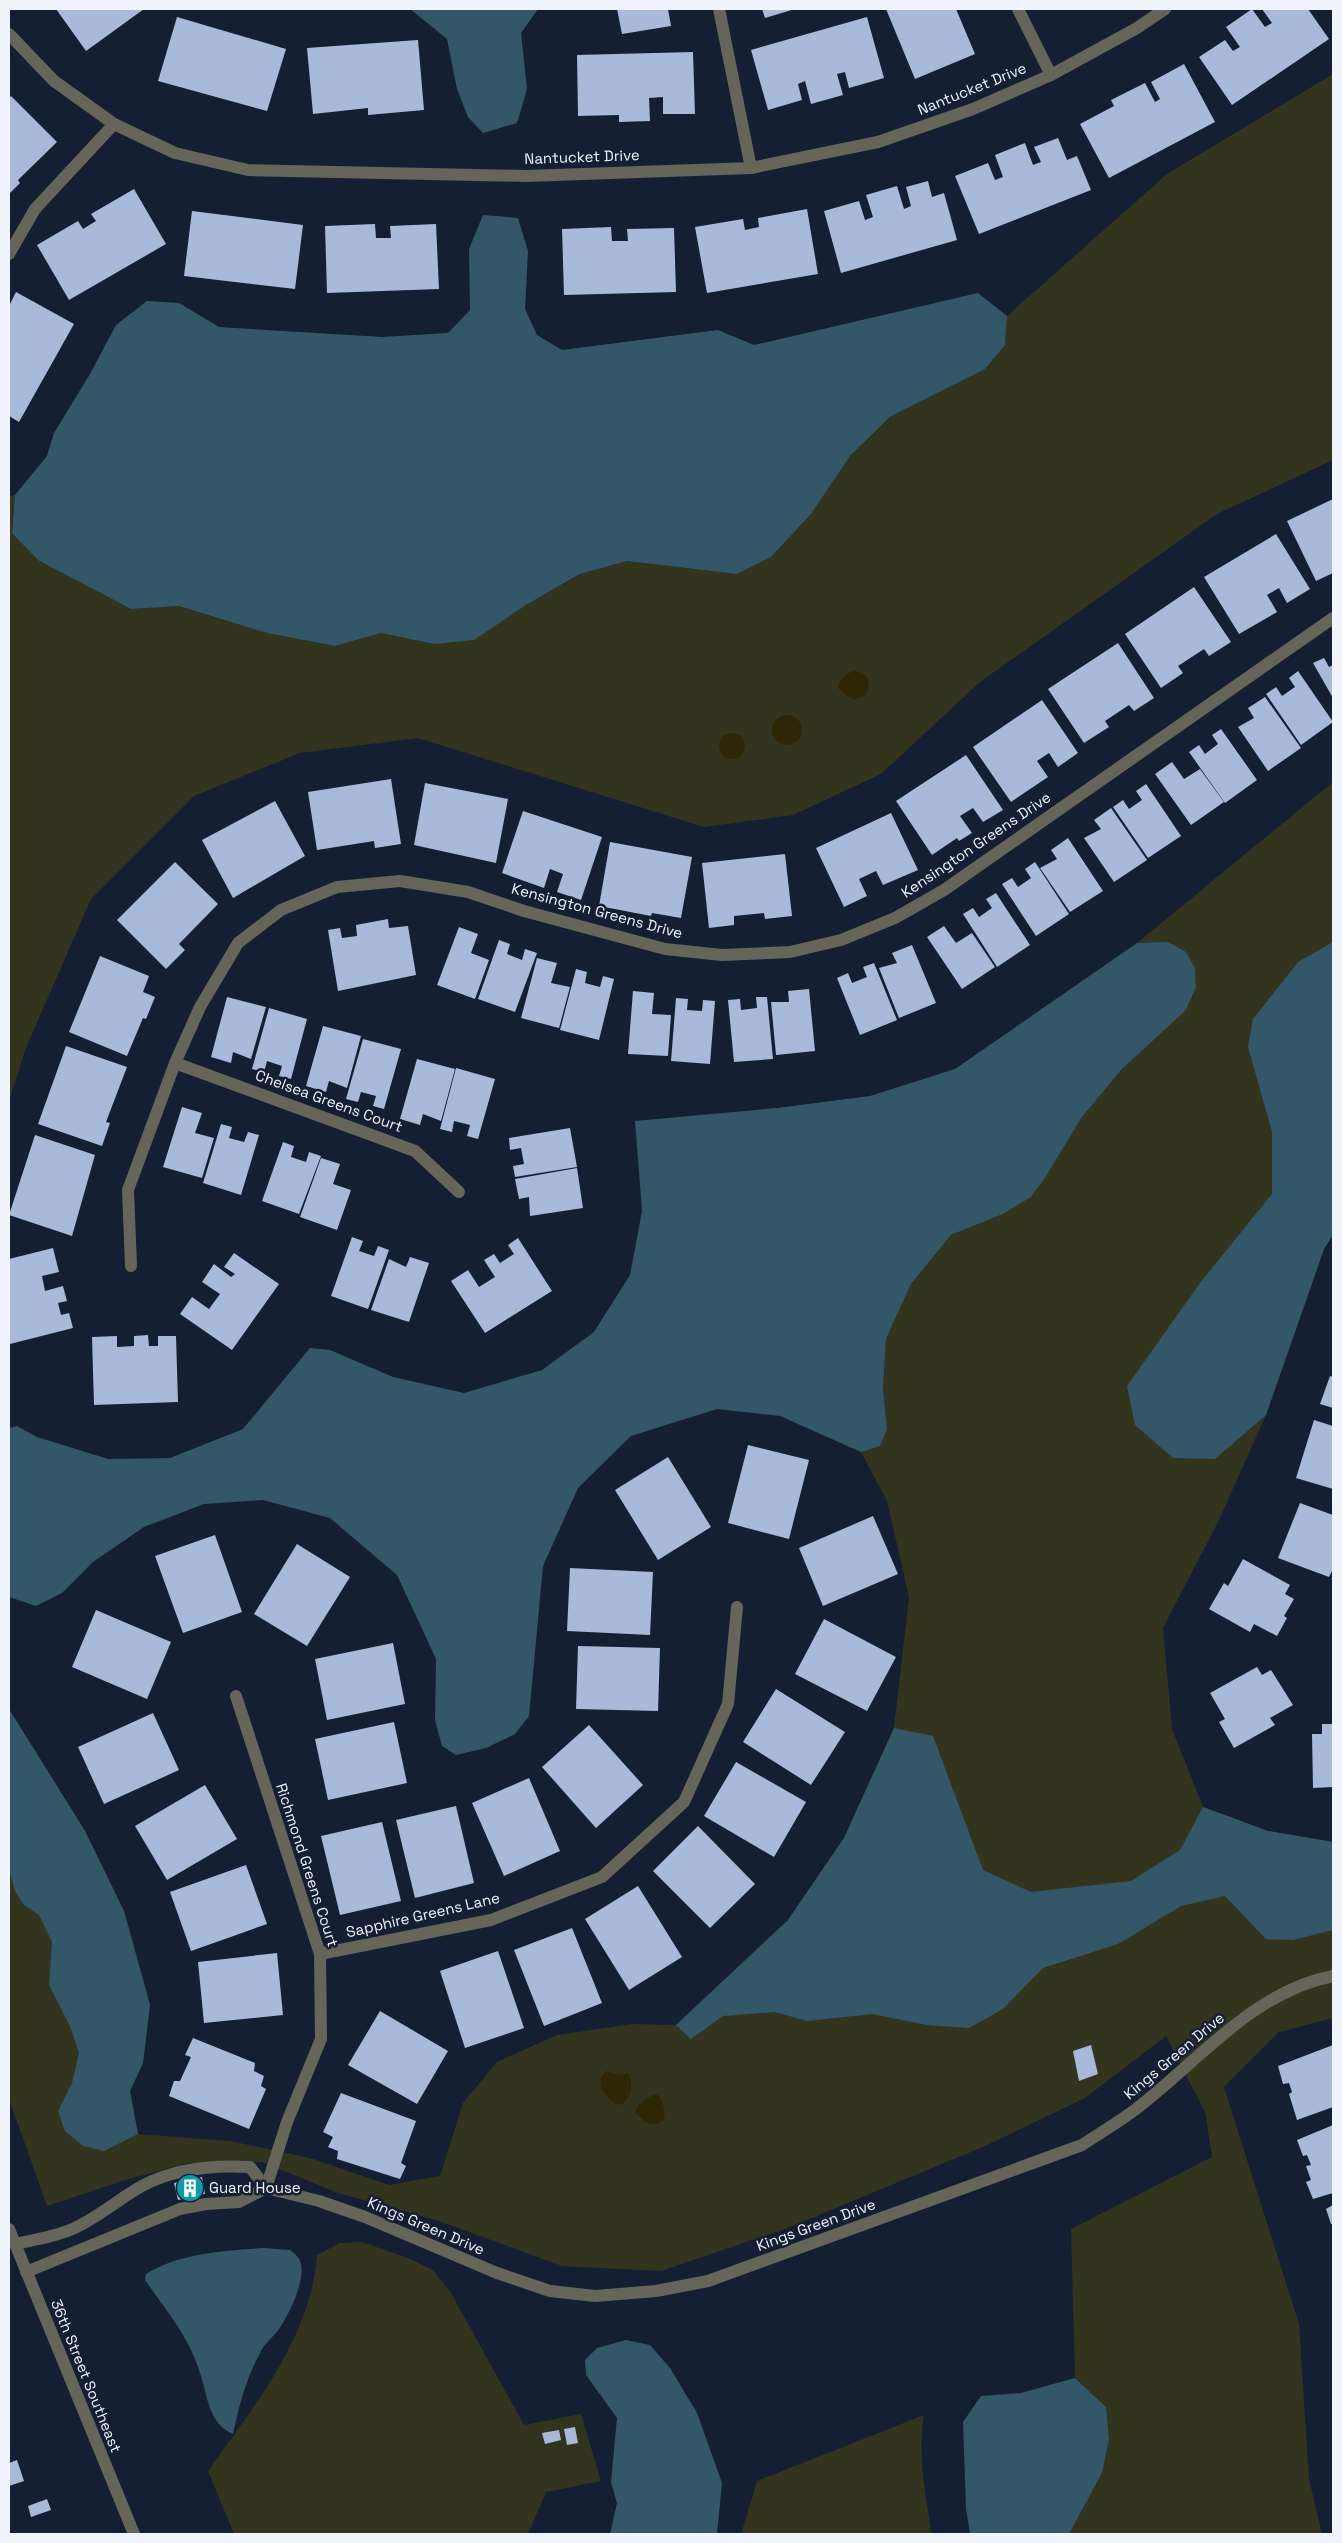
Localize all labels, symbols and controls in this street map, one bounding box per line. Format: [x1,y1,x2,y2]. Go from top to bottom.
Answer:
street label: Nantucket Drive [915,58,1029,119]
street label: Nantucket Drive [524,145,640,168]
street label: Kensington Greens Drive [897,787,1054,902]
street label: Kensington Greens Drive [510,879,685,943]
street label: Chelsea Greens Court [253,1065,405,1136]
street label: Richmond Greens Court [272,1781,343,1949]
street label: Sapphire Greens Lane [344,1888,502,1941]
street label: Kings Green Drive [1120,2008,1228,2103]
building icon: Guard House [175,2173,205,2203]
place label: Guard House [209,2178,301,2197]
street label: Kings Green Drive [365,2192,488,2259]
street label: Kings Green Drive [754,2194,878,2255]
street label: 36th Street Southeast [47,2296,126,2455]

